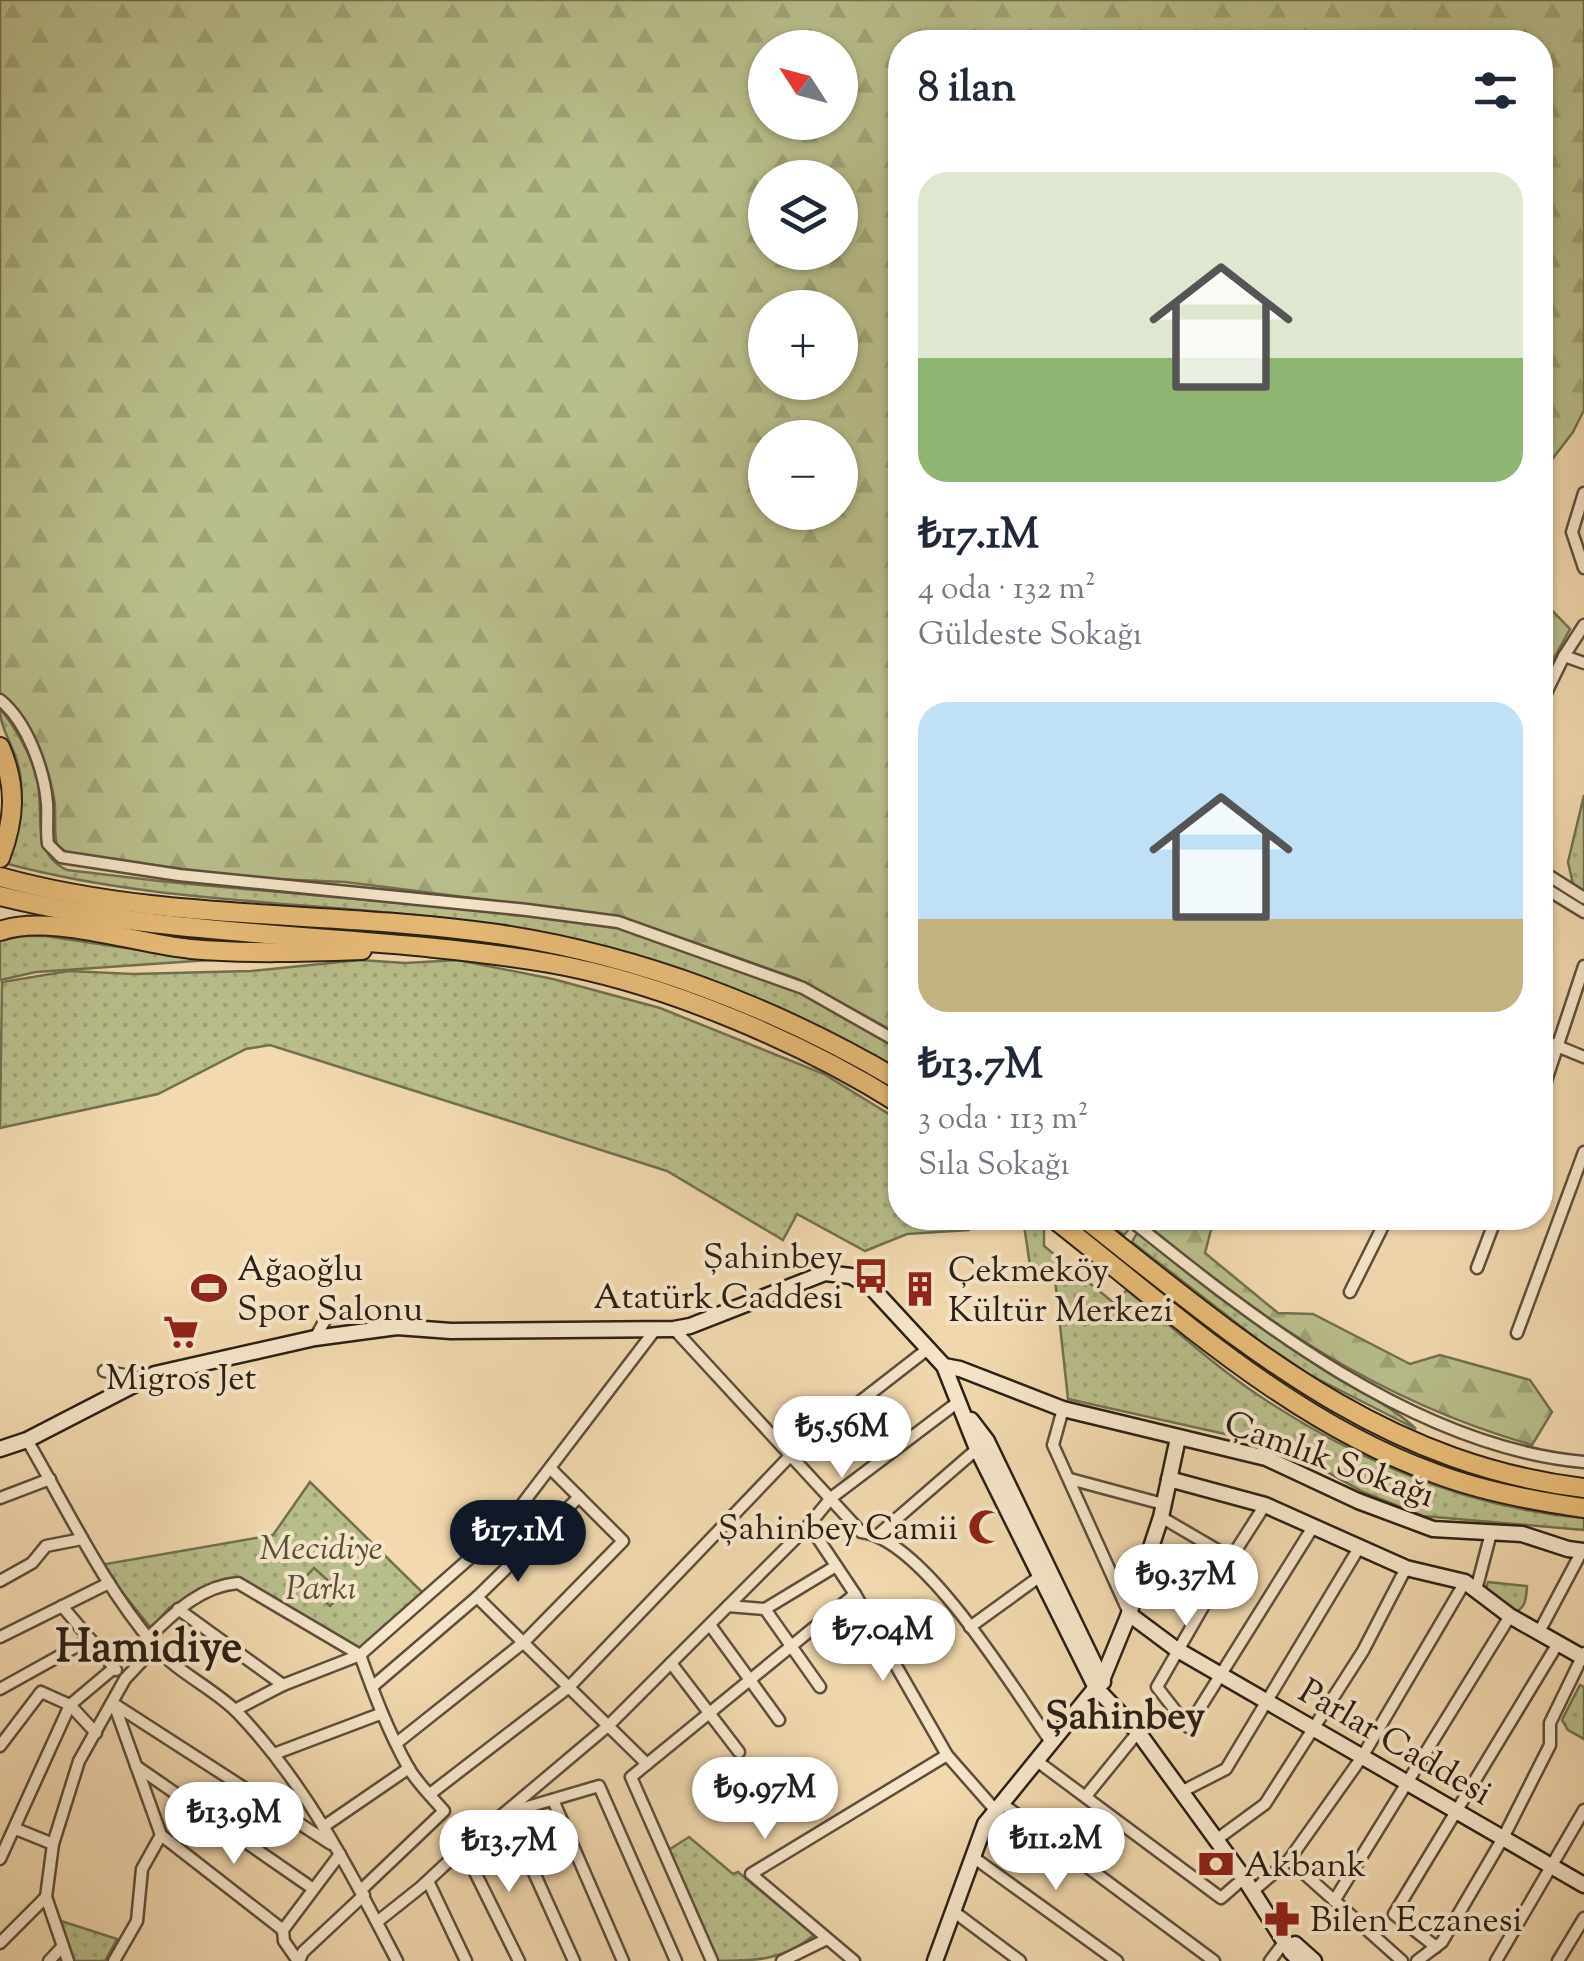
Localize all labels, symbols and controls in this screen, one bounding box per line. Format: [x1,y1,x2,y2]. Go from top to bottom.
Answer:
north arrow [748,30,858,140]
map controls [748,30,858,530]
text: 8 ilan [918,60,1016,120]
icon: filters [1468,63,1523,118]
button: layers [748,160,858,270]
icon: home [1131,237,1311,417]
button: + [748,290,858,400]
button: − [748,420,858,530]
text: ₺17.1M [918,507,1039,567]
text: 4 oda · 132 m² [918,567,1096,613]
text: Güldeste Sokağı [918,613,1142,659]
icon: home [1131,767,1311,947]
text: ₺13.7M [918,1037,1043,1097]
text: 3 oda · 113 m² [918,1097,1089,1143]
text: Sıla Sokağı [918,1143,1070,1189]
place label: Şahinbey Atatürk Caddesi [593,1234,843,1325]
place label: Ağaoğlu Spor Salonu [237,1246,423,1337]
place label: Çekmeköy Kültür Merkezi [948,1247,1173,1338]
bus stop icon: Şahinbey Atatürk Caddesi [852,1257,890,1295]
sports icon: Ağaoğlu Spor Salonu [190,1269,228,1307]
building icon: Çekmeköy Kültür Merkezi [901,1270,939,1308]
supermarket icon: Migros Jet [162,1313,200,1351]
place label: Migros Jet [106,1355,256,1406]
pin: ₺5.56M [761,1396,923,1481]
street label: Çamlık Sokağı [1216,1400,1441,1523]
text: ₺5.56M [795,1405,889,1451]
pin: ₺17.1M [437,1500,599,1585]
place label: Şahinbey Camii [718,1505,958,1556]
mosque icon: Şahinbey Camii [967,1508,1005,1546]
text: ₺17.1M [472,1509,564,1555]
park label: Mecidiye Parkı [259,1525,383,1616]
pin: ₺9.37M [1105,1544,1267,1629]
text: ₺9.37M [1136,1553,1236,1599]
pin: ₺7.04M [802,1599,964,1684]
text: ₺7.04M [833,1608,933,1654]
district label: Hamidiye [56,1618,242,1683]
street label: Parlar Caddesi [1288,1668,1501,1820]
district label: Şahinbey [1045,1690,1205,1747]
pin: ₺9.97M [684,1757,846,1842]
text: ₺9.97M [714,1766,816,1812]
pin: ₺13.9M [153,1782,315,1867]
text: ₺13.9M [187,1791,281,1837]
pin: ₺11.2M [975,1808,1137,1893]
pin: ₺13.7M [428,1810,590,1895]
text: ₺11.2M [1010,1817,1102,1863]
text: ₺13.7M [461,1819,557,1865]
place label: Akbank [1244,1842,1366,1893]
bank icon: Akbank [1197,1845,1235,1883]
place label: Bilen Eczanesi [1310,1897,1523,1948]
pharmacy icon: Bilen Eczanesi [1263,1900,1301,1938]

